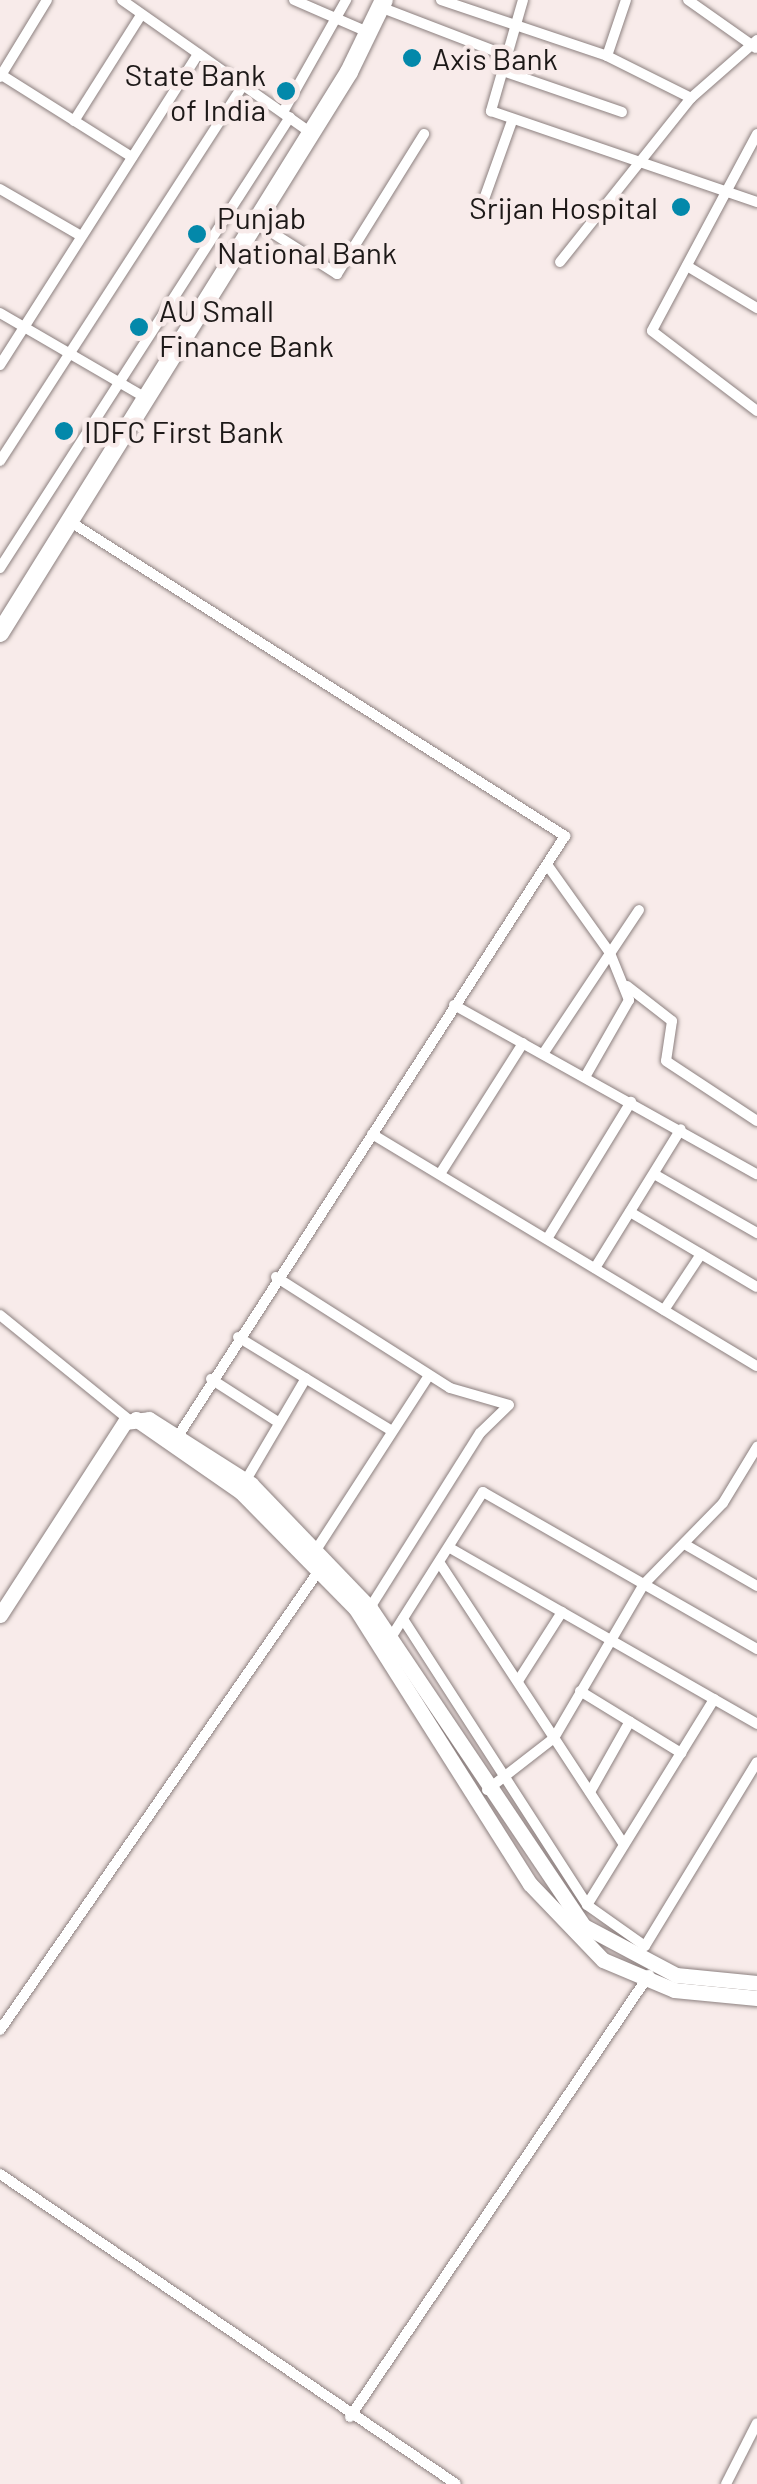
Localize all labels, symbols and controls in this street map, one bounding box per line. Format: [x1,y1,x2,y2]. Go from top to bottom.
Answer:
place label: Axis Bank [432,40,558,76]
marker: Axis Bank [401,47,423,69]
place label: State Bank of India [125,56,266,126]
marker: State Bank of India [275,80,297,102]
place label: Srijan Hospital [469,189,658,225]
marker: Srijan Hospital [668,194,694,220]
place label: Punjab National Bank [217,199,397,270]
marker: Punjab National Bank [186,223,208,245]
place label: AU Small Finance Bank [159,292,334,362]
marker: AU Small Finance Bank [128,316,150,338]
place label: IDFC First Bank [84,413,283,449]
marker: IDFC First Bank [53,420,75,442]

